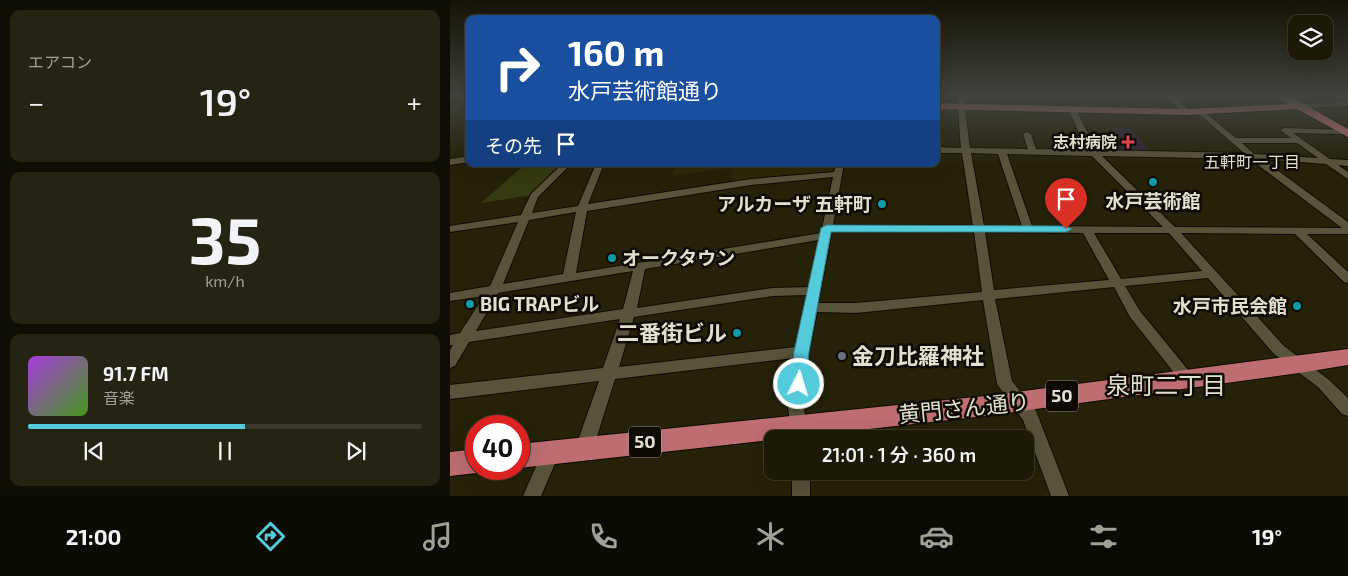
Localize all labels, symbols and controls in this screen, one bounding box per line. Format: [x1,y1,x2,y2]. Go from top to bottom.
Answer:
map controls [1288,15,1333,60]
button: layers [1288,15,1333,60]
text: 160 m [568,31,664,73]
icon: right [485,35,550,100]
text: エアコン [28,52,92,71]
text: 水戸芸術館通り [568,77,722,103]
text: 19° [200,78,251,124]
text: − [28,85,44,119]
text: + [407,85,422,119]
icon: arrive [552,130,580,158]
place label: 志村病院 [1053,132,1117,151]
text: その先 [485,134,542,157]
marker: 志村病院 [1121,135,1135,149]
district label: 五軒町一丁目 [1204,152,1300,171]
marker: 水戸芸術館 [1147,176,1159,188]
pin [1045,178,1087,229]
icon: arrive [1052,185,1080,213]
place label: 水戸芸術館 [1105,189,1201,212]
place label: アルカーザ 五軒町 [717,192,872,215]
marker: アルカーザ 五軒町 [876,198,888,210]
text: 35 [189,199,261,277]
place label: オークタウン [622,246,735,269]
marker: オークタウン [606,252,618,264]
text: km/h [205,271,245,290]
place label: BIG TRAPビル [480,292,600,315]
place label: 水戸市民会館 [1173,294,1287,317]
marker: BIG TRAPビル [464,298,476,310]
marker: 水戸市民会館 [1291,300,1303,312]
place label: 二番街ビル [617,319,727,345]
marker: 二番街ビル [731,327,743,339]
place label: 金刀比羅神社 [852,342,984,368]
marker: 金刀比羅神社 [836,350,848,362]
position arrow [772,357,824,409]
text: 91.7 FM [103,362,169,385]
district label: 泉町二丁目 [1106,370,1226,399]
road number: 50 [1046,381,1078,412]
street label: 黄門さん通り [897,387,1031,427]
text: 音楽 [103,388,135,407]
speed limit sign: 40 [465,415,530,480]
road number: 50 [629,427,661,458]
icon: previous [80,437,108,465]
icon: pause [211,437,239,465]
icon: next [342,437,370,465]
text: 21:01 · 1 分 · 360 m [822,443,976,466]
icon: directions [253,519,288,554]
icon: music [420,519,455,554]
icon: phone [586,519,621,554]
icon: climate [753,519,788,554]
icon: car [919,519,954,554]
icon: filters [1086,519,1121,554]
text: 21:00 [66,523,121,549]
text: 19° [1252,523,1282,549]

